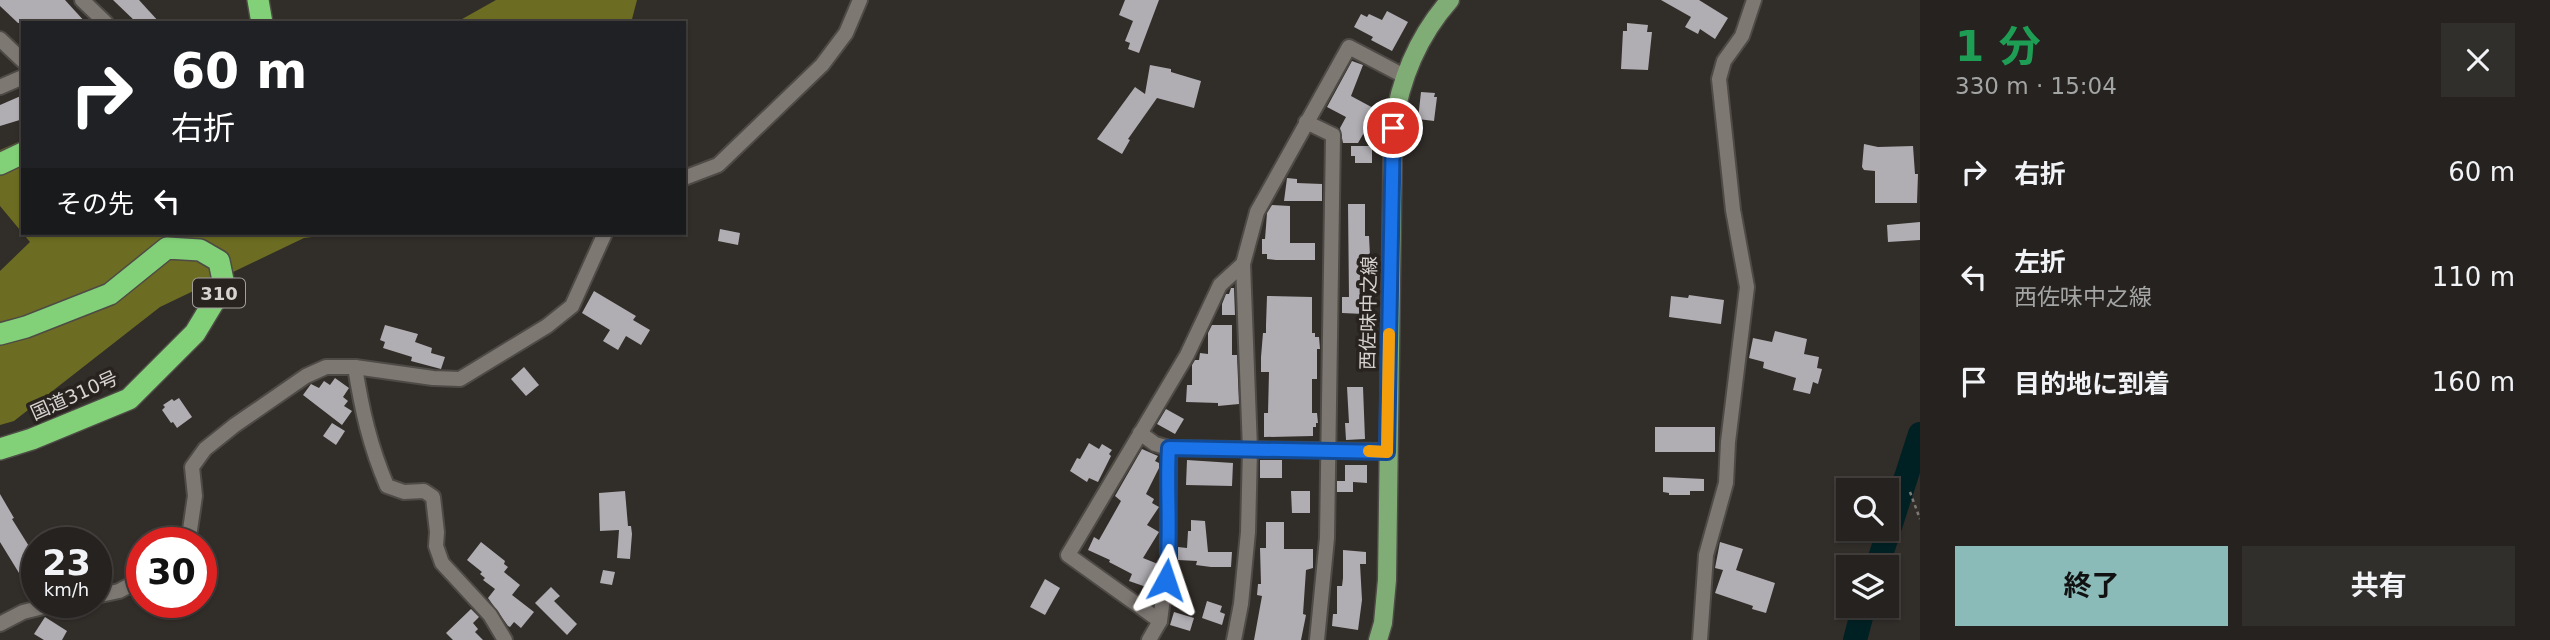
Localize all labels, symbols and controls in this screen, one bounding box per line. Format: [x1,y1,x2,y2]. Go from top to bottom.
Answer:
text: 1 分 [1955,22,2041,71]
button: close [2441,23,2515,97]
text: 60 m [171,43,307,100]
icon: right [56,49,147,140]
text: 330 m · 15:04 [1955,73,2117,99]
pin [1363,98,1423,158]
text: 右折 [171,109,235,147]
icon: arrive [1374,109,1412,147]
icon: right [1955,153,1993,191]
text: 60 m [2448,157,2515,187]
text: 右折 [2014,159,2066,189]
icon: left [148,182,186,220]
text: その先 [56,189,134,219]
text: 左折 [2014,247,2066,277]
street label: 西佐味中之線 [1356,256,1380,370]
icon: left [1955,258,1993,296]
text: 110 m [2432,262,2515,292]
road number: 310 [193,278,245,307]
text: 西佐味中之線 [2014,284,2152,310]
icon: arrive [1955,363,1993,401]
street label: 国道310号 [27,366,121,424]
text: 160 m [2432,367,2515,397]
text: 目的地に到着 [2014,369,2170,399]
map controls [1836,478,1899,618]
button: search [1836,478,1899,541]
speed limit sign: 30 [126,527,217,618]
text: 23 [42,543,91,583]
position arrow [1129,543,1203,617]
button: 終了 [1955,546,2228,626]
button: 共有 [2242,546,2515,626]
button: layers [1836,555,1899,618]
text: km/h [44,579,89,600]

